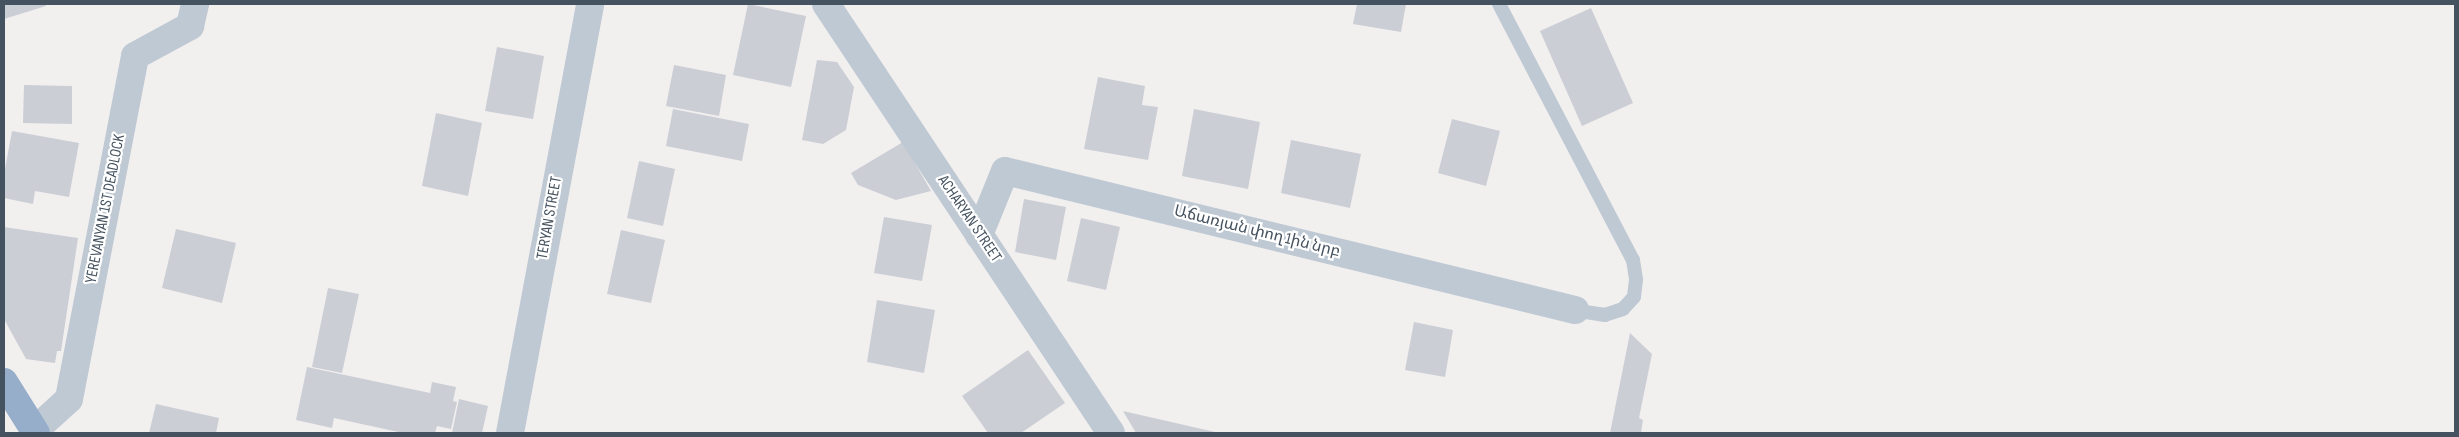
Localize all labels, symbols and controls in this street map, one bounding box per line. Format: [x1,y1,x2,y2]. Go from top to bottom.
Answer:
street label: YEREVANYAN 1ST DEADLOCK [82,133,130,285]
street label: ACHARYAN STREET [933,172,1005,266]
street label: TERYAN STREET [533,175,567,261]
street label: Աճառյան փող 1ին նրբ [1172,202,1342,262]

